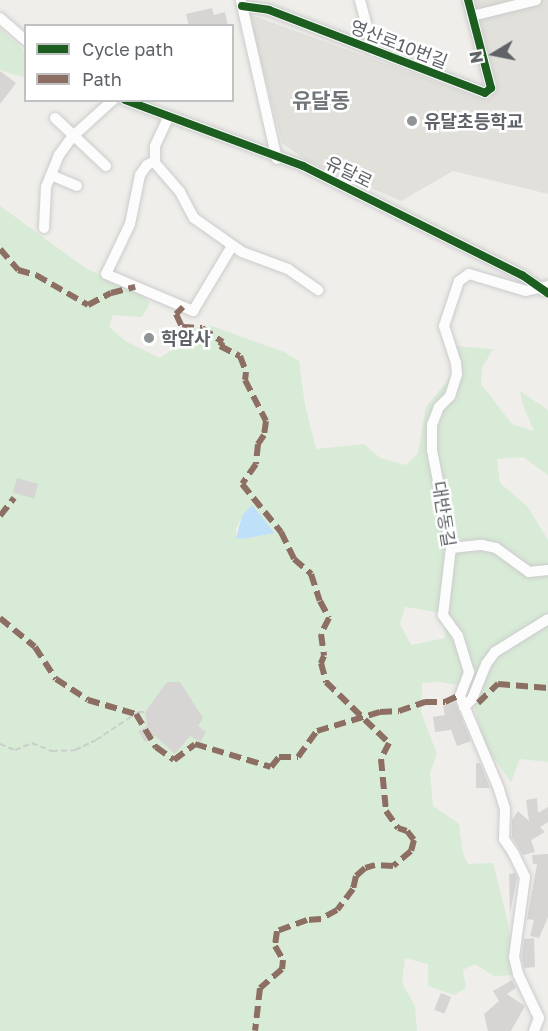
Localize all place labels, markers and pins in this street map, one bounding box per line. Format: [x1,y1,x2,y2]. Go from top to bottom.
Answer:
place label: 유달초등학교 [424,110,523,132]
marker: 유달초등학교 [405,114,419,128]
place label: 학암사 [161,327,211,349]
marker: 학암사 [142,331,156,345]

